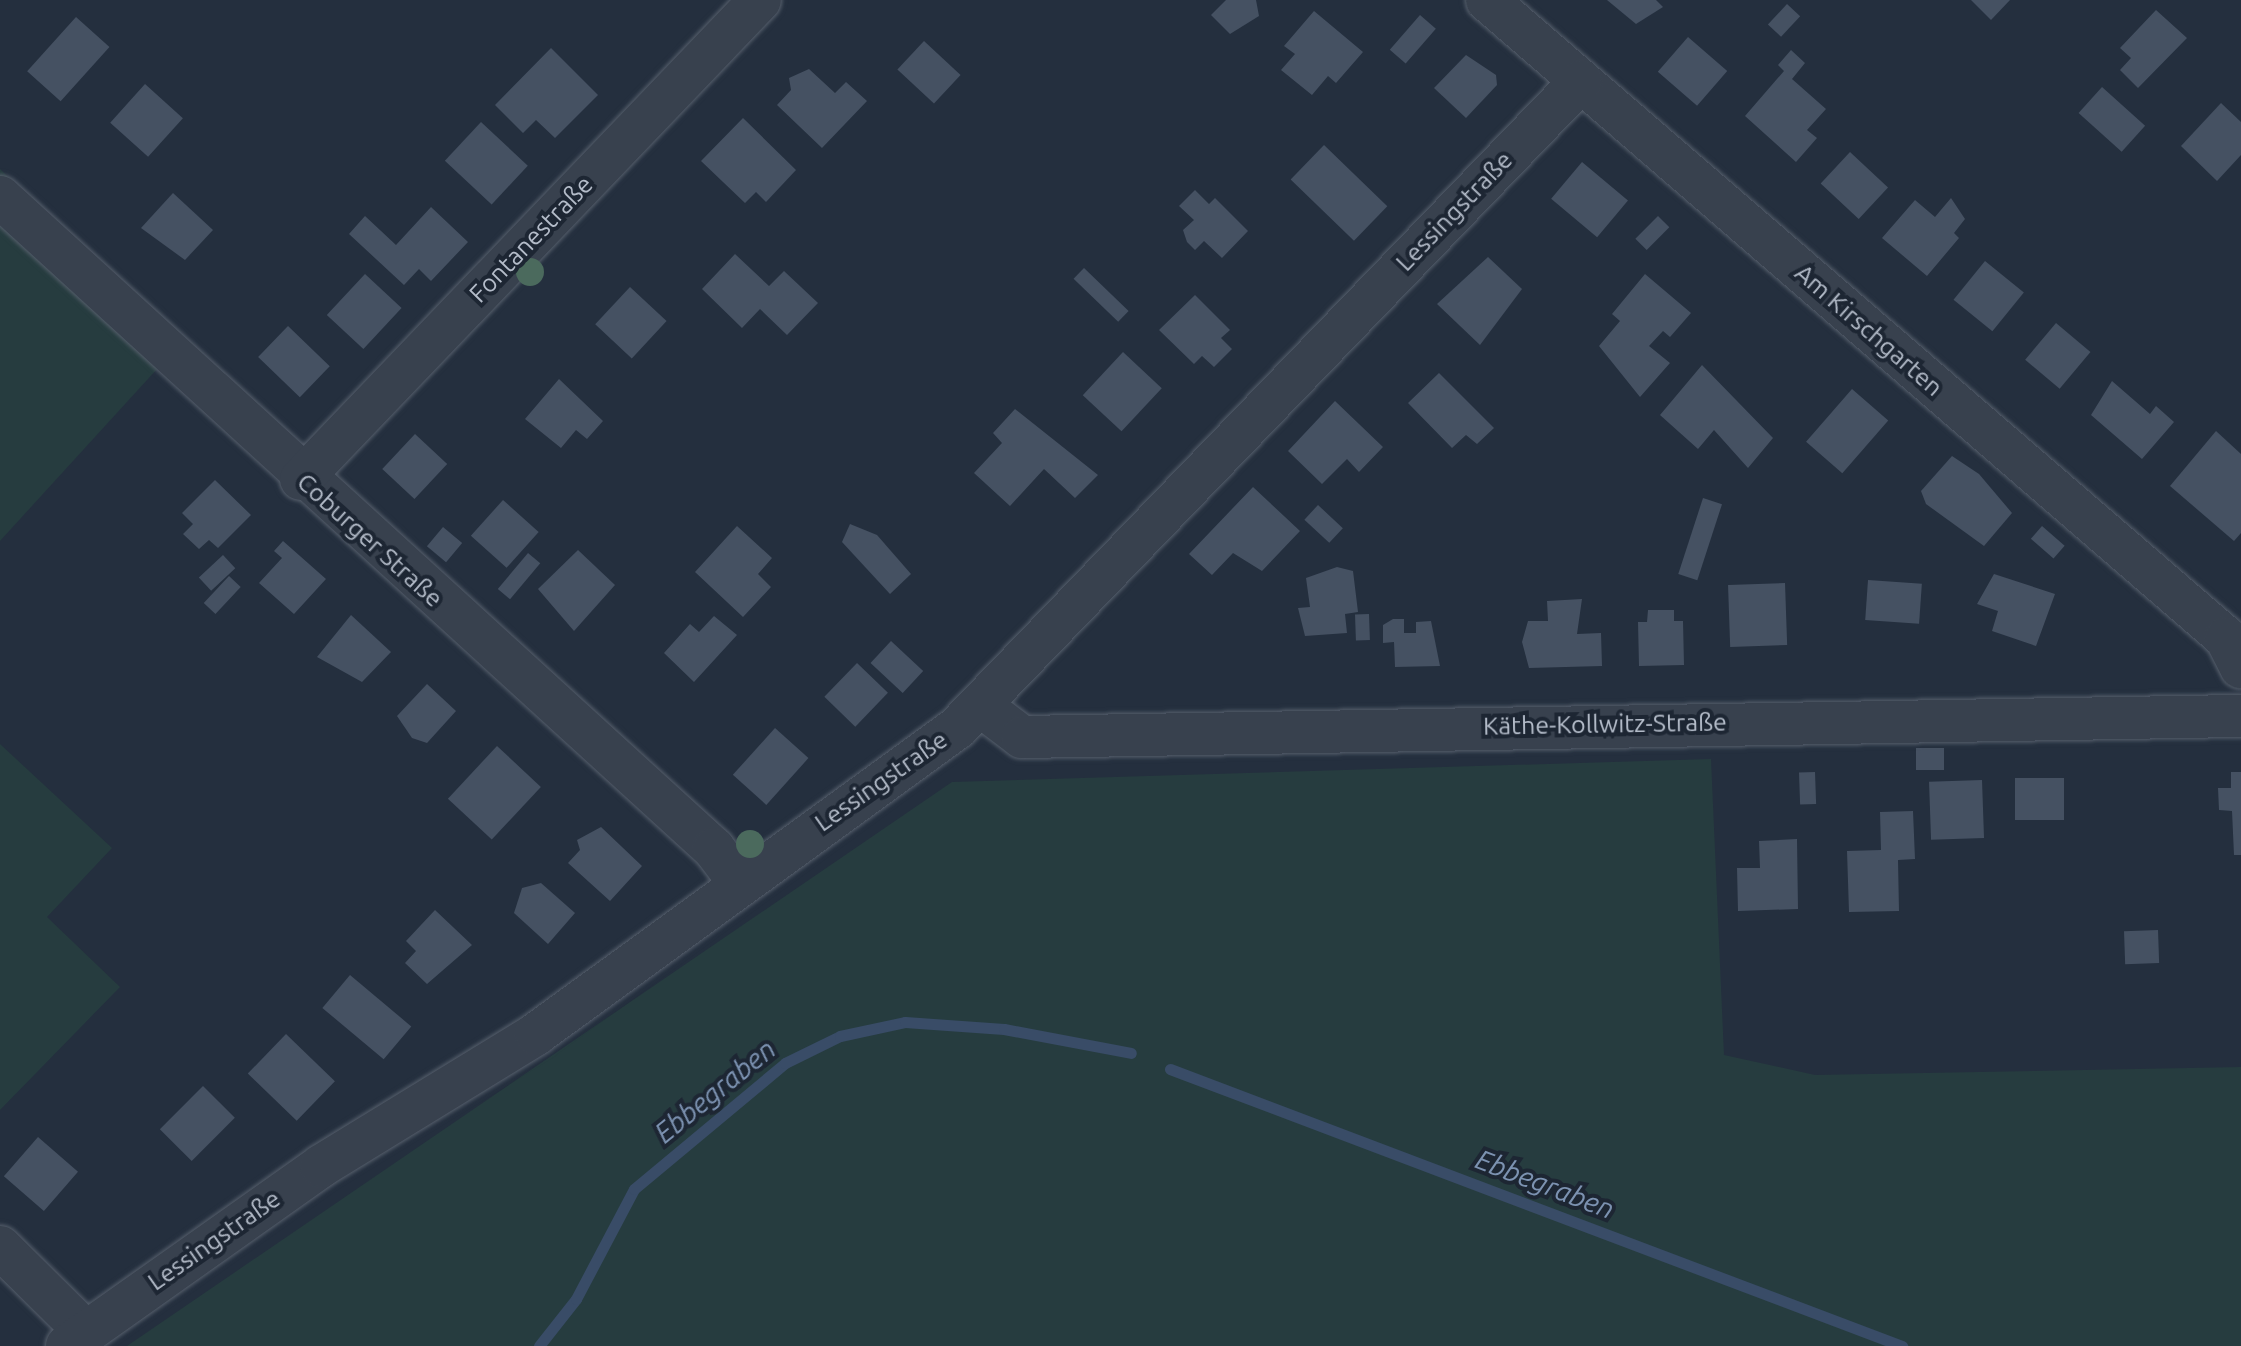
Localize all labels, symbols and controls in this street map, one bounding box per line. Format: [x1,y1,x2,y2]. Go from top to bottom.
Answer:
street label: Lessingstraße [1389,145,1519,277]
street label: Fontanestraße [463,169,599,309]
street label: Am Kirschgarten [1789,258,1949,402]
street label: Coburger Straße [291,467,449,613]
street label: Käthe-Kollwitz-Straße [1483,707,1727,741]
street label: Lessingstraße [809,724,953,838]
water label: Ebbegraben [648,1032,782,1150]
water label: Ebbegraben [1471,1142,1619,1226]
street label: Lessingstraße [142,1183,286,1297]

